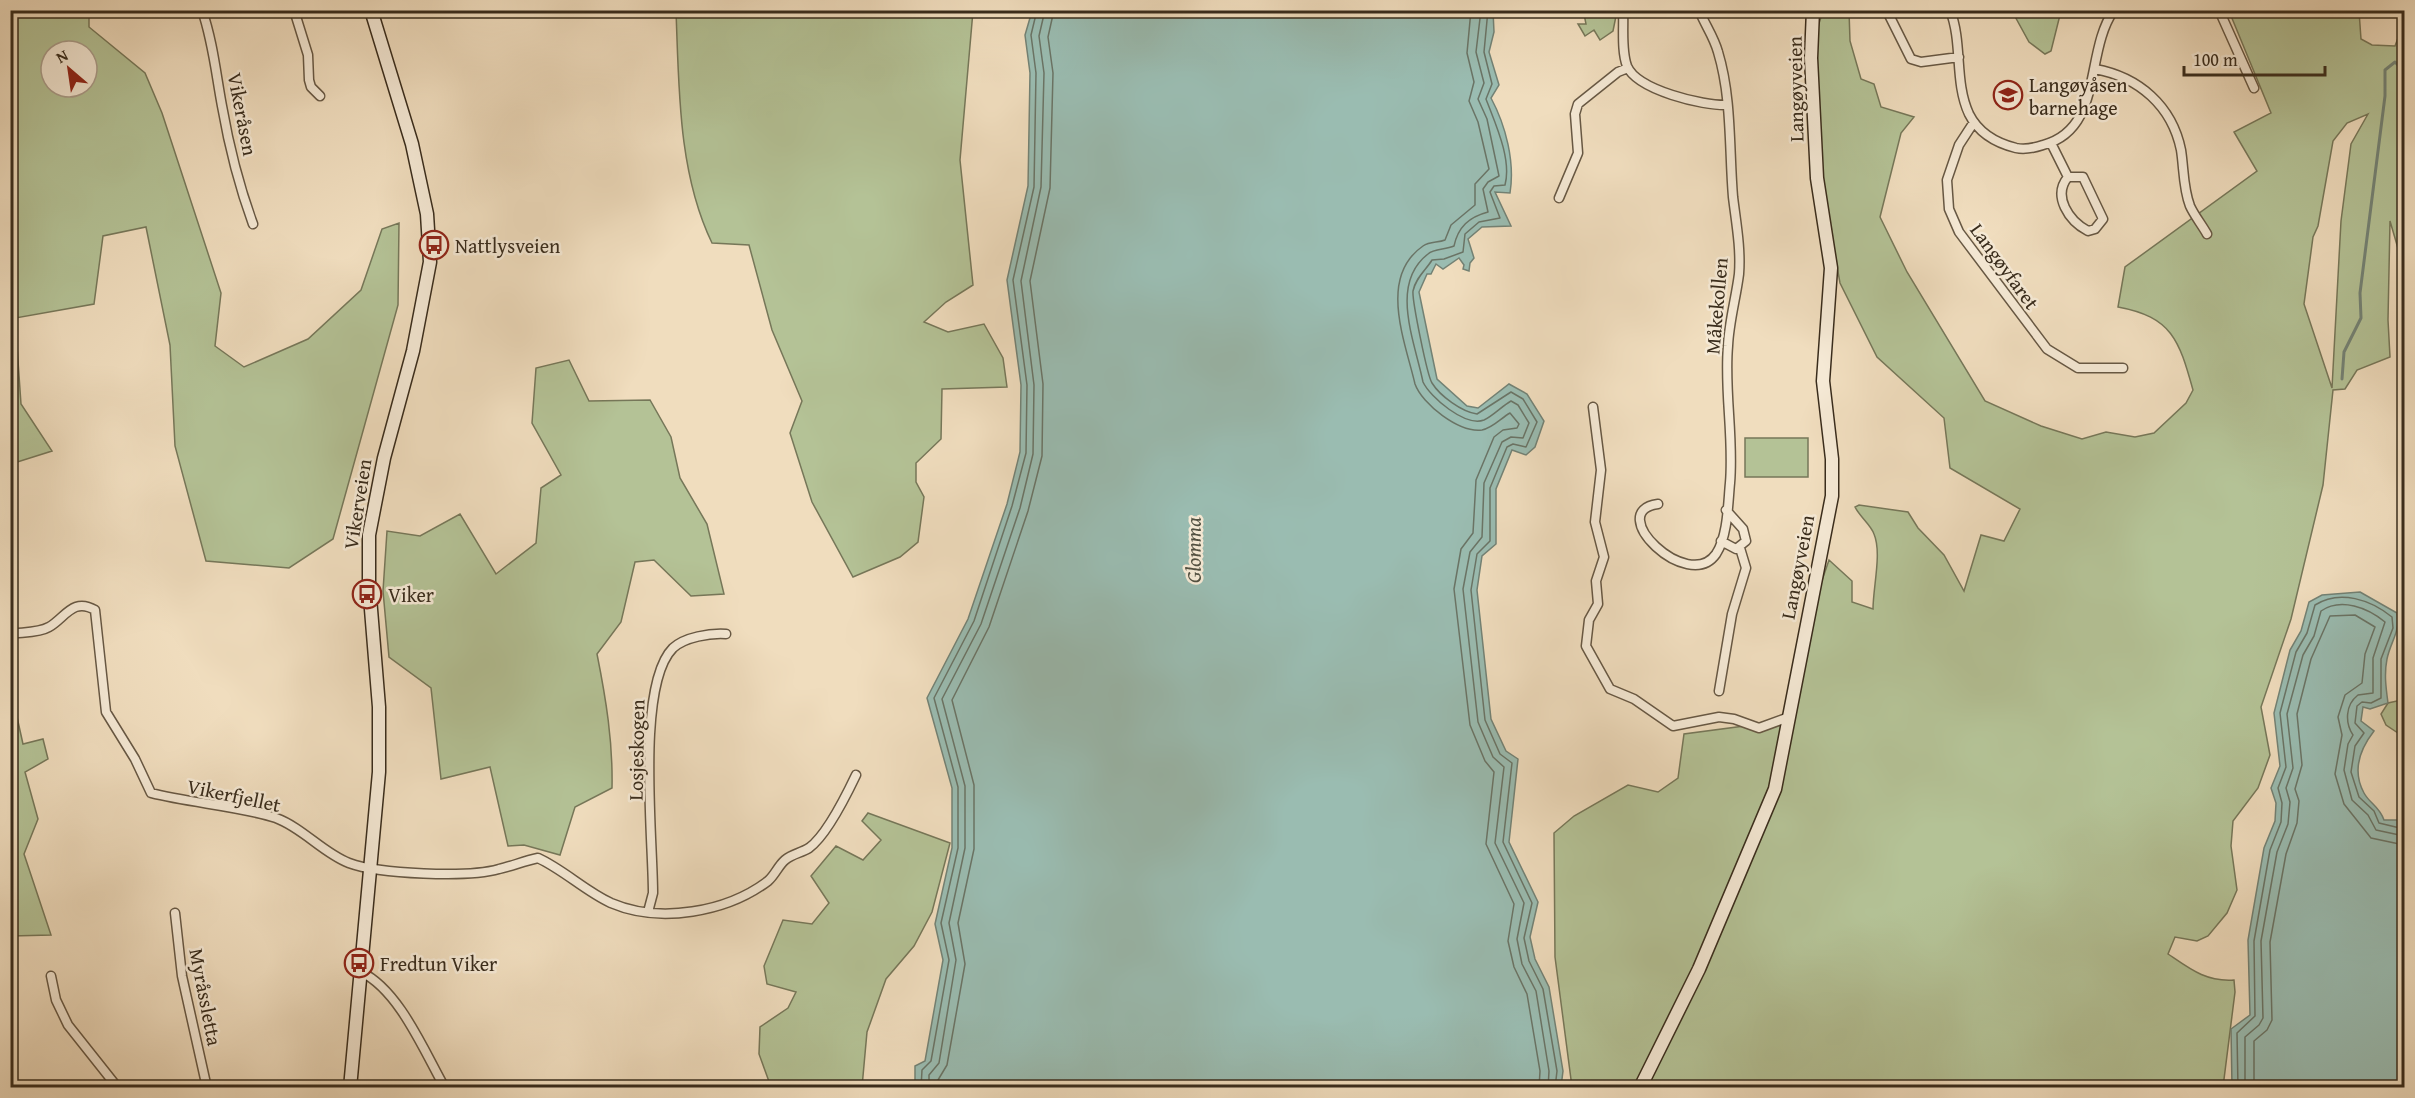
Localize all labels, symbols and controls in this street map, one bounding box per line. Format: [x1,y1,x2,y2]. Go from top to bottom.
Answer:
street label: Langøyveien [1780,36,1810,142]
north arrow [39,39,99,99]
scale bar [2184,39,2325,77]
text: N [51,43,72,69]
text: 100 m [2193,46,2238,73]
street label: Vikeråsen [221,70,265,158]
place label: Langøyåsen barnehage [2029,70,2128,122]
school or university icon: Langøyåsen barnehage [1992,79,2024,111]
street label: Langøyfaret [1964,217,2046,315]
bus stop icon: Nattlysveien [418,229,450,261]
place label: Nattlysveien [455,231,560,260]
street label: Måkekollen [1697,257,1735,355]
street label: Vikerveien [336,457,378,551]
street label: Langøyveien [1773,512,1821,622]
water label: Glomma [1178,517,1209,583]
bus stop icon: Viker [351,578,383,610]
place label: Viker [388,580,434,609]
street label: Losjeskogen [621,699,651,801]
street label: Vikerfjellet [185,771,283,819]
street label: Myråssletta [182,946,230,1049]
bus stop icon: Fredtun Viker [343,947,375,979]
place label: Fredtun Viker [380,949,497,978]

